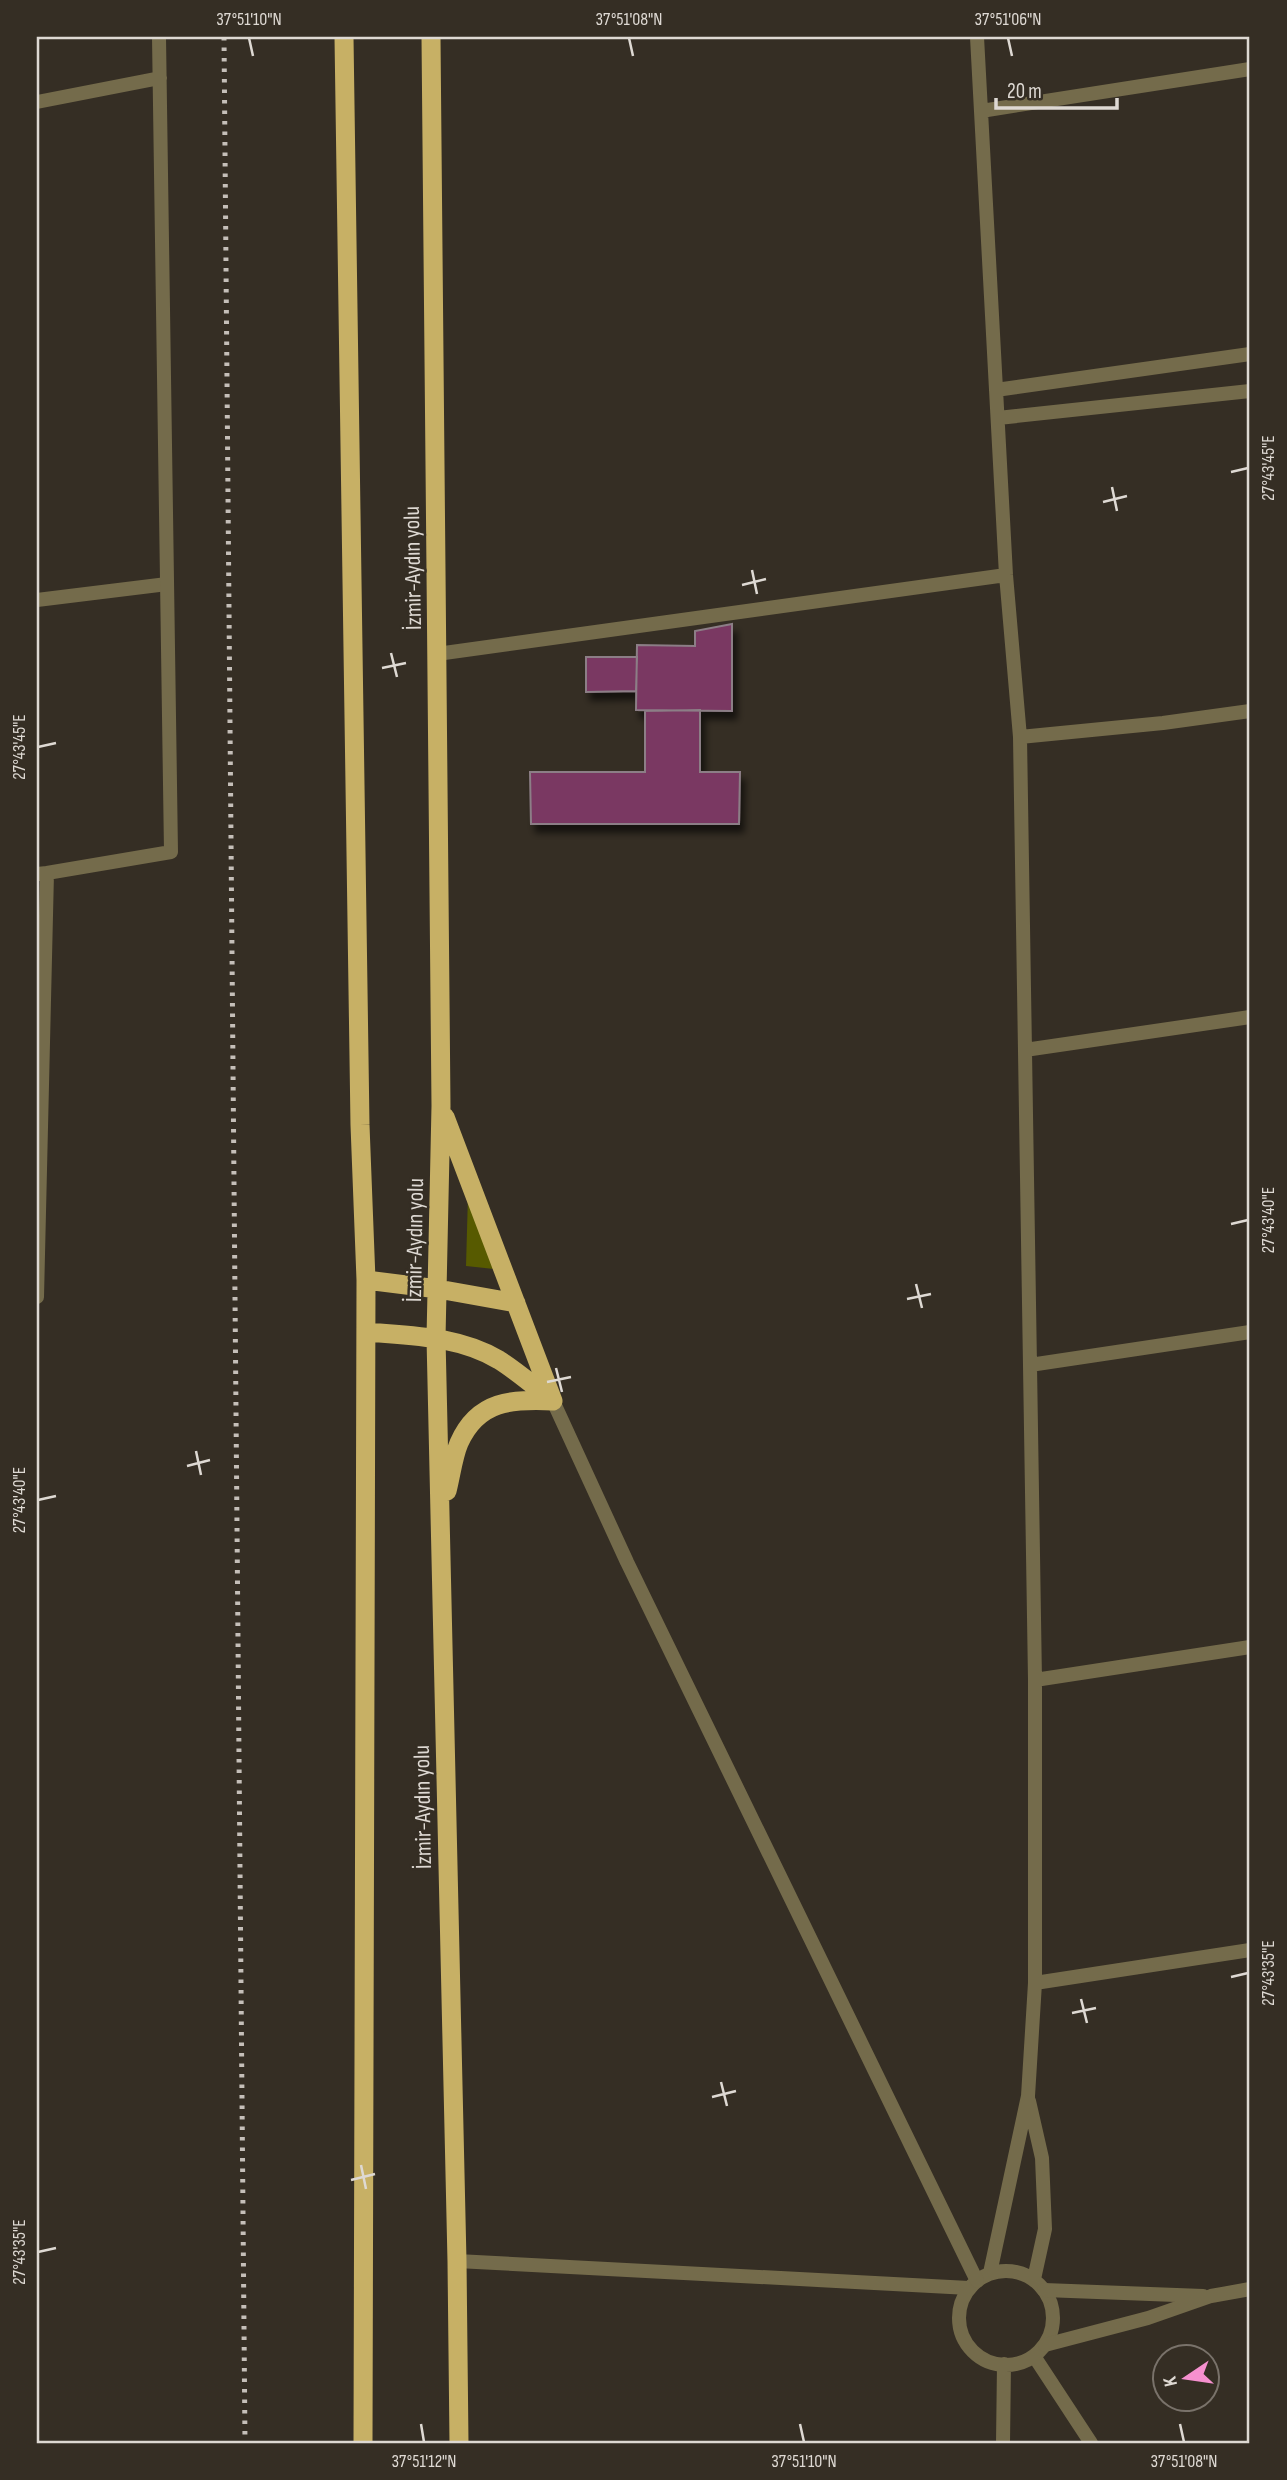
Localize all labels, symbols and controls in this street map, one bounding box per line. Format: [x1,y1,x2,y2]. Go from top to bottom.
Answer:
text: 37°51'10"N [216,9,282,30]
text: 37°51'08"N [596,9,662,30]
text: 37°51'06"N [974,9,1042,30]
scale bar [996,66,1117,110]
text: 20 m [1007,79,1042,104]
text: 27°43'45"E [1258,435,1279,501]
street label: İzmir-Aydın yolu [398,506,428,630]
text: 27°43'45"E [9,714,30,780]
street label: İzmir-Aydın yolu [400,1178,430,1302]
text: 27°43'40"E [1258,1187,1279,1253]
text: 27°43'40"E [9,1467,30,1533]
street label: İzmir-Aydın yolu [408,1745,438,1869]
text: 27°43'35"E [1258,1940,1279,2006]
text: 27°43'35"E [9,2219,30,2285]
north arrow [1150,2344,1220,2414]
text: K [1158,2374,1183,2389]
text: 37°51'12"N [391,2451,457,2472]
text: 37°51'10"N [771,2451,837,2472]
text: 37°51'08"N [1151,2451,1217,2472]

